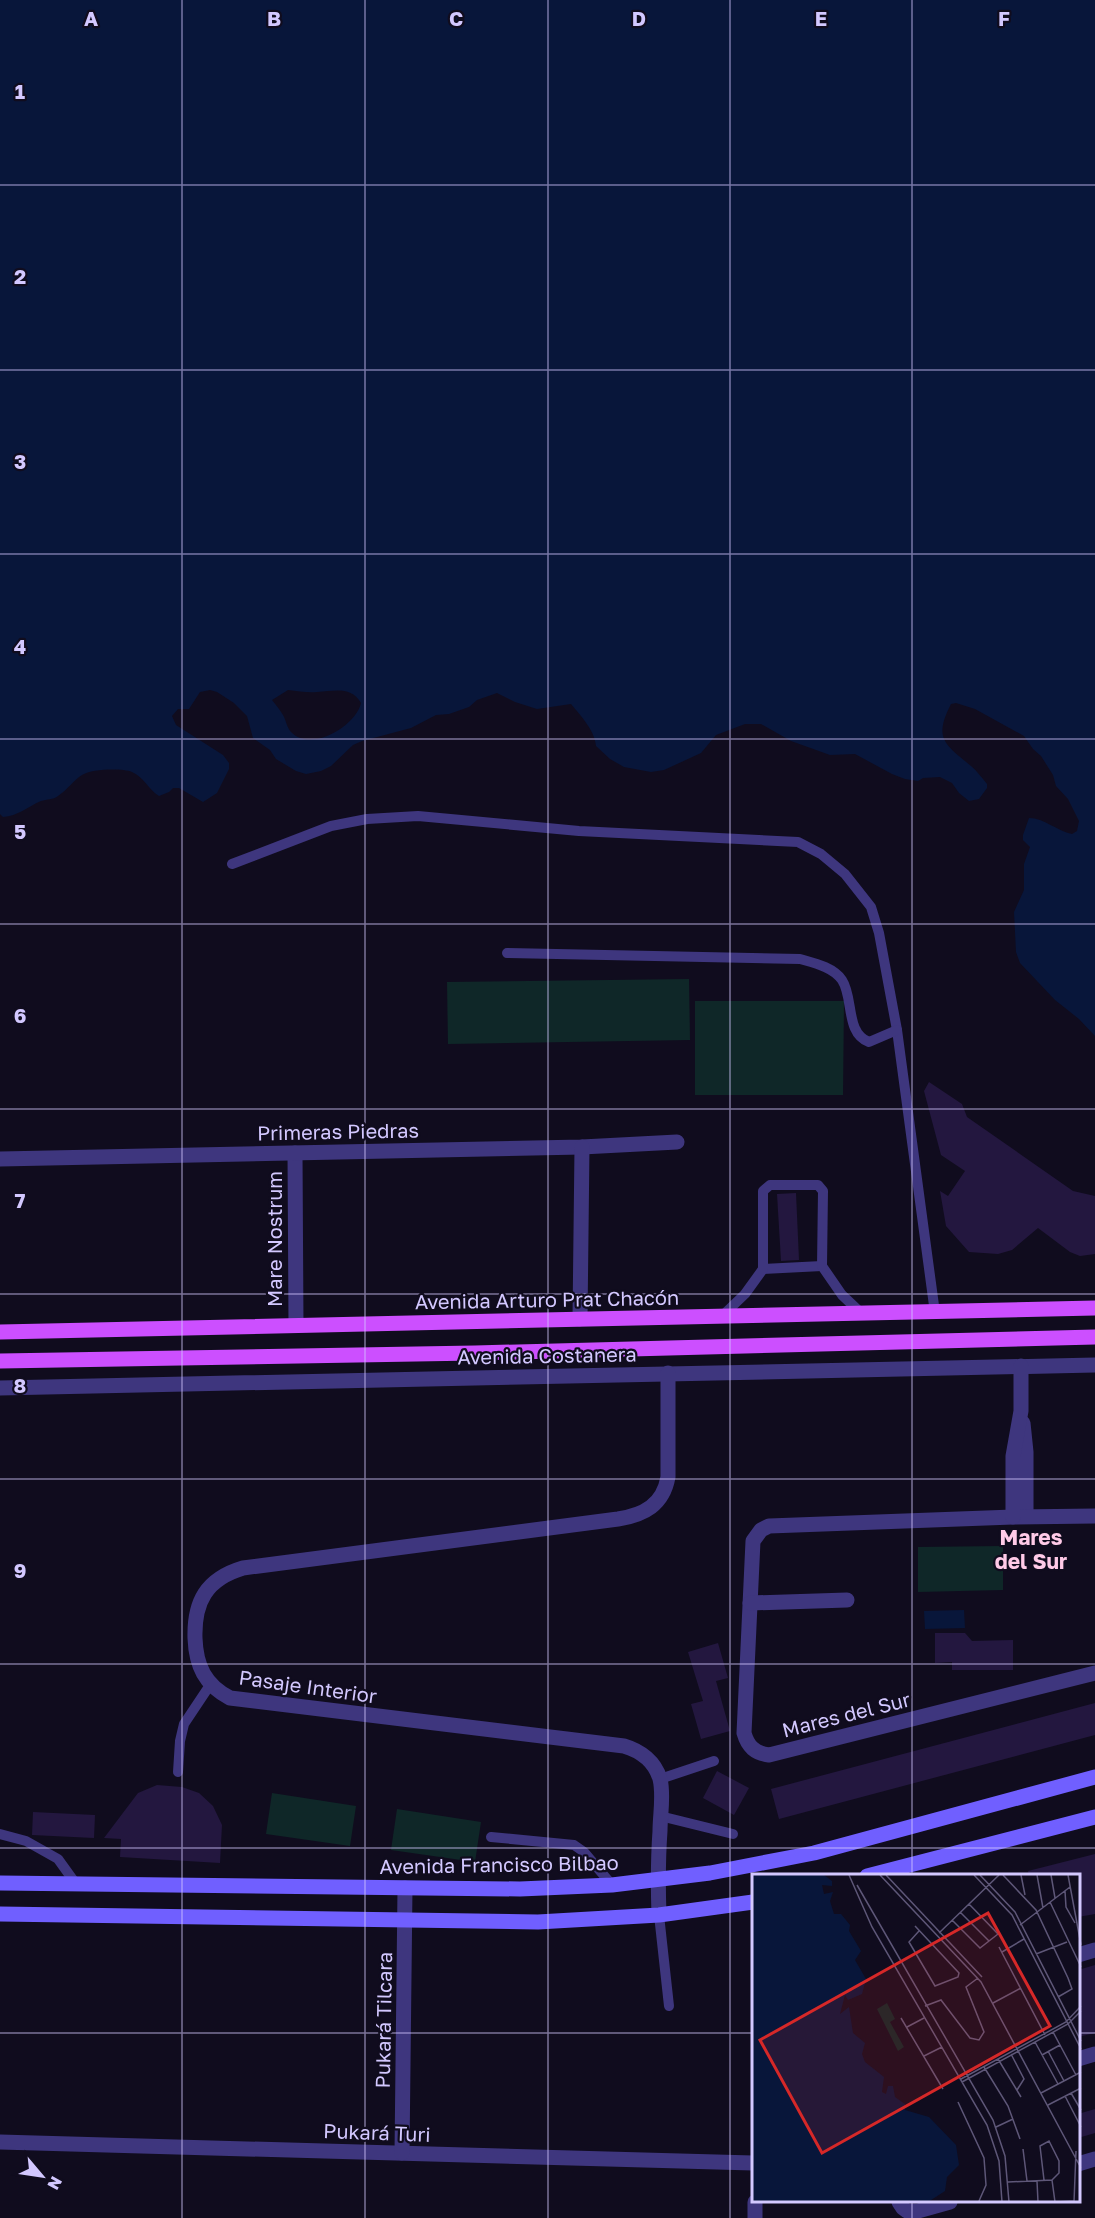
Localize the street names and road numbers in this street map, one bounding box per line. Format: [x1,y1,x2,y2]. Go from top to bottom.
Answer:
street label: Primeras Piedras [257,1118,419,1144]
street label: Mare Nostrum [262,1171,286,1307]
street label: Avenida Arturo Prat Chacón [415,1285,679,1313]
street label: Avenida Costanera [457,1341,637,1369]
street label: Pasaje Interior [238,1664,379,1708]
street label: Mares del Sur [779,1686,913,1742]
street label: Avenida Francisco Bilbao [379,1850,619,1878]
street label: Pukará Tilcara [370,1952,396,2088]
street label: Pukará Turi [323,2118,431,2146]

